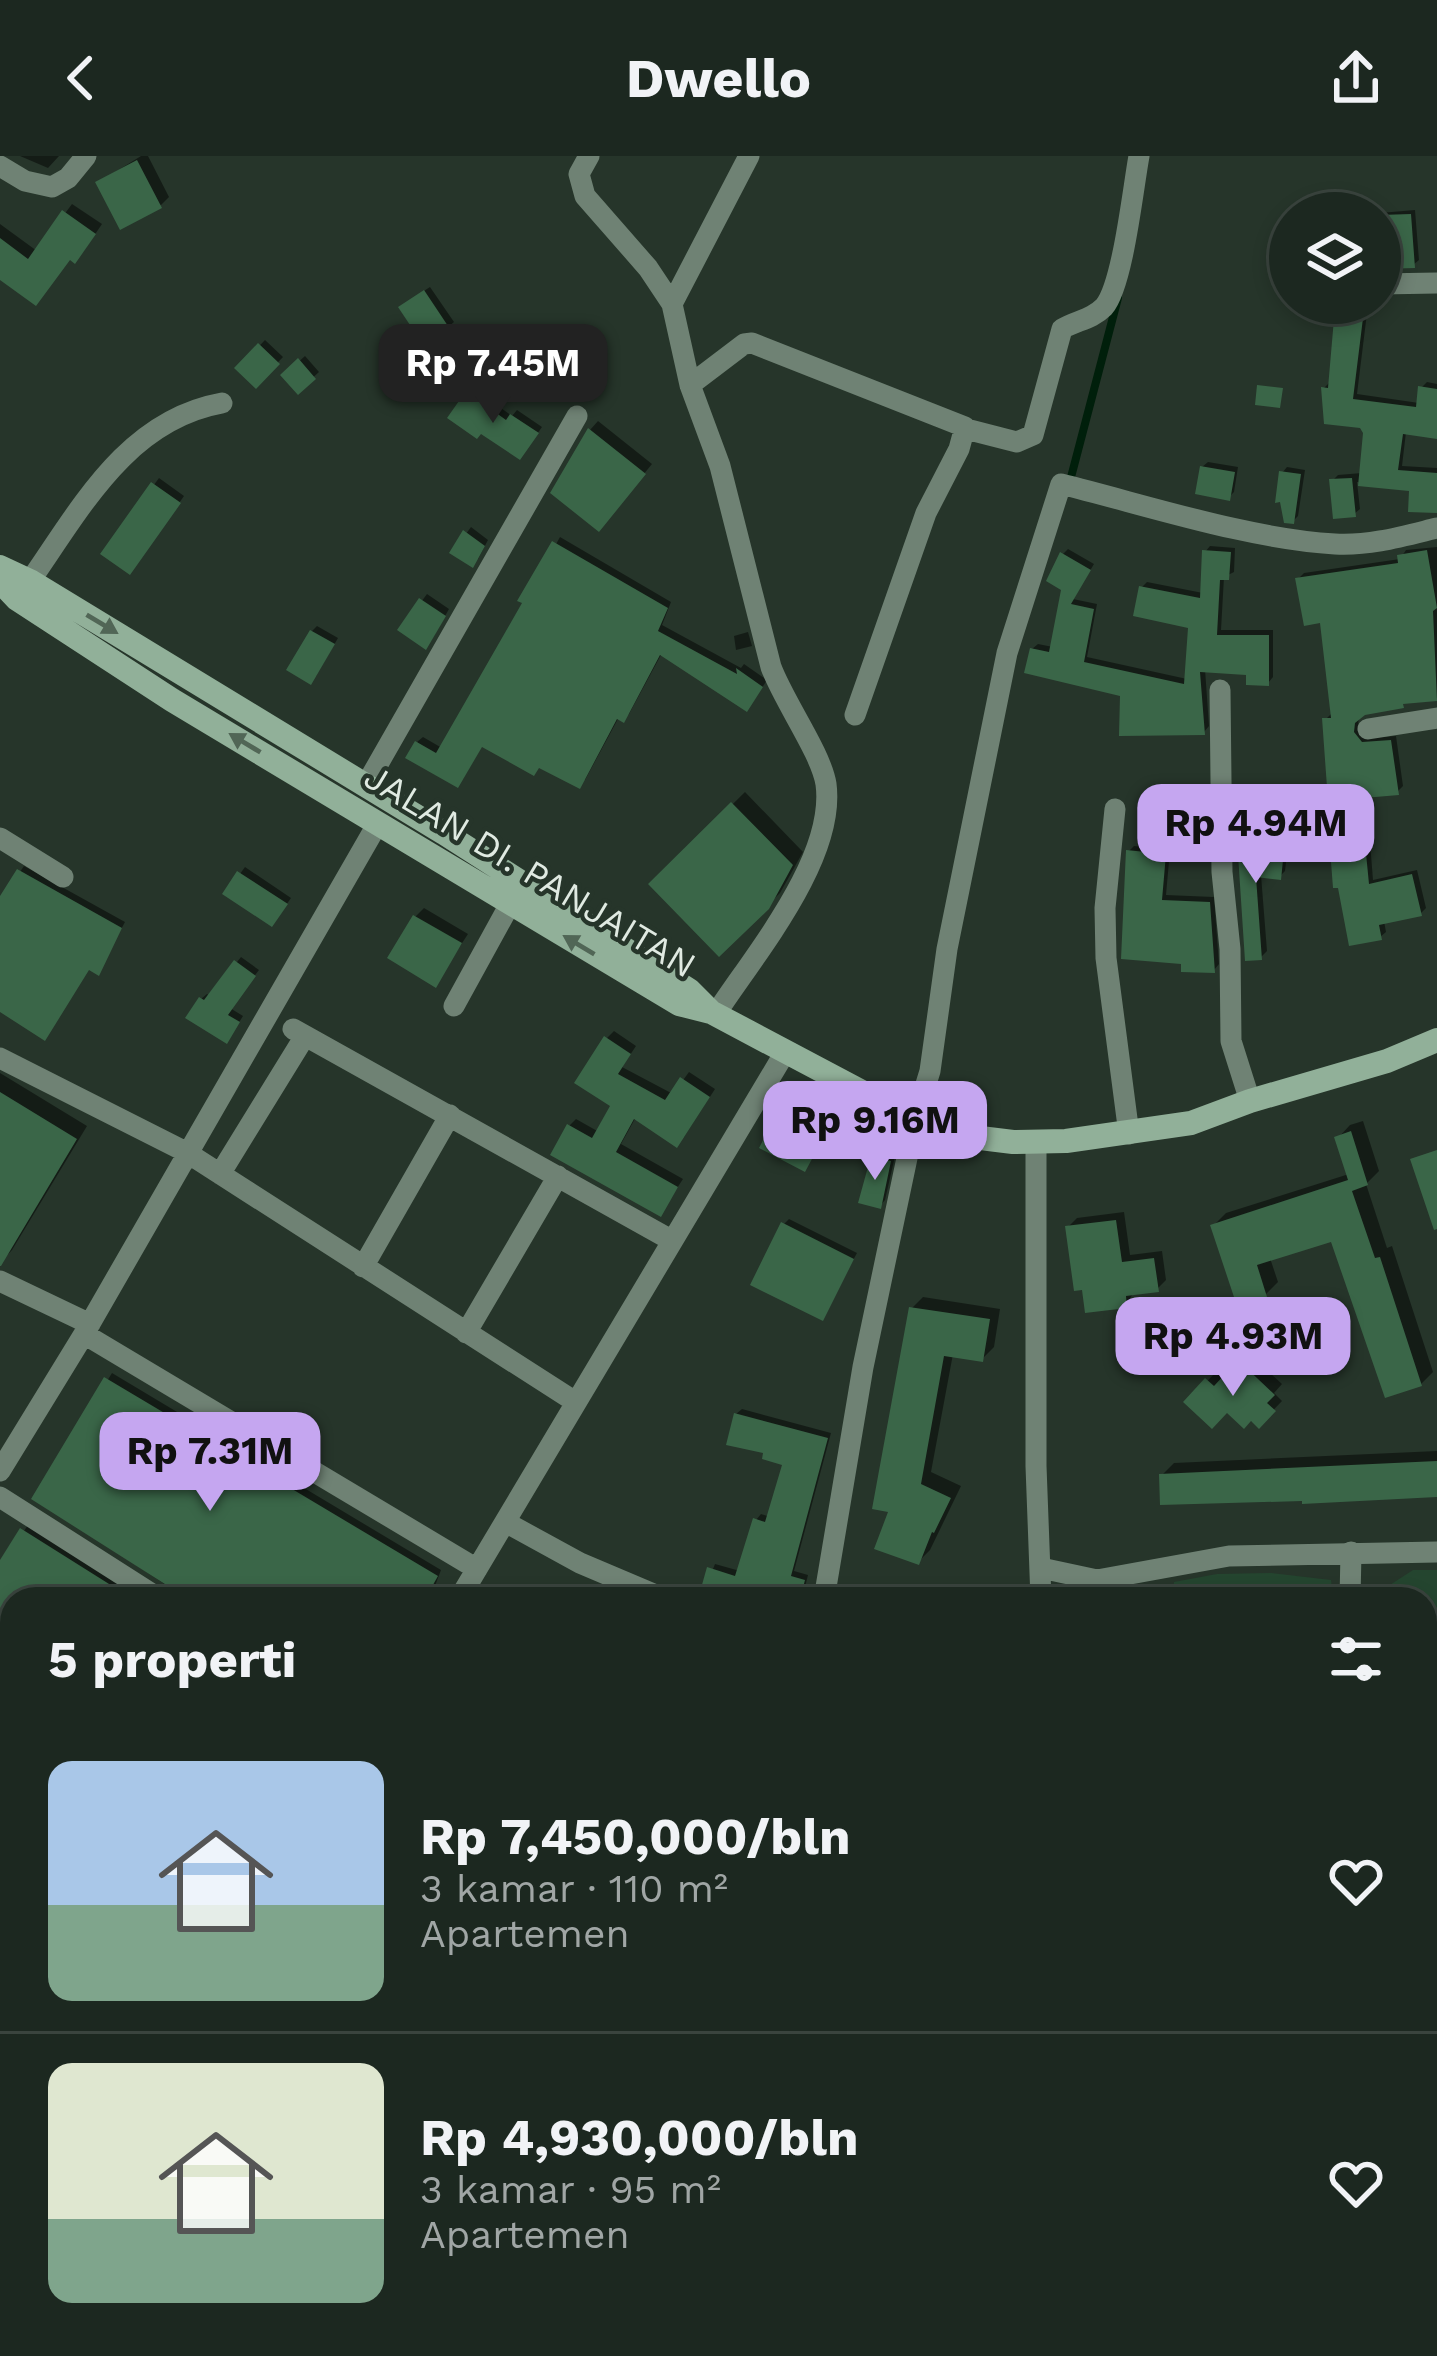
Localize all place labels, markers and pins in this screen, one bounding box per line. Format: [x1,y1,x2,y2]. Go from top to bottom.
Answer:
pin: Rp 7.45M [369,324,617,426]
pin: Rp 4.94M [1132,784,1380,886]
pin: Rp 9.16M [751,1081,999,1183]
pin: Rp 4.93M [1109,1297,1357,1399]
pin: Rp 7.31M [86,1412,334,1514]

